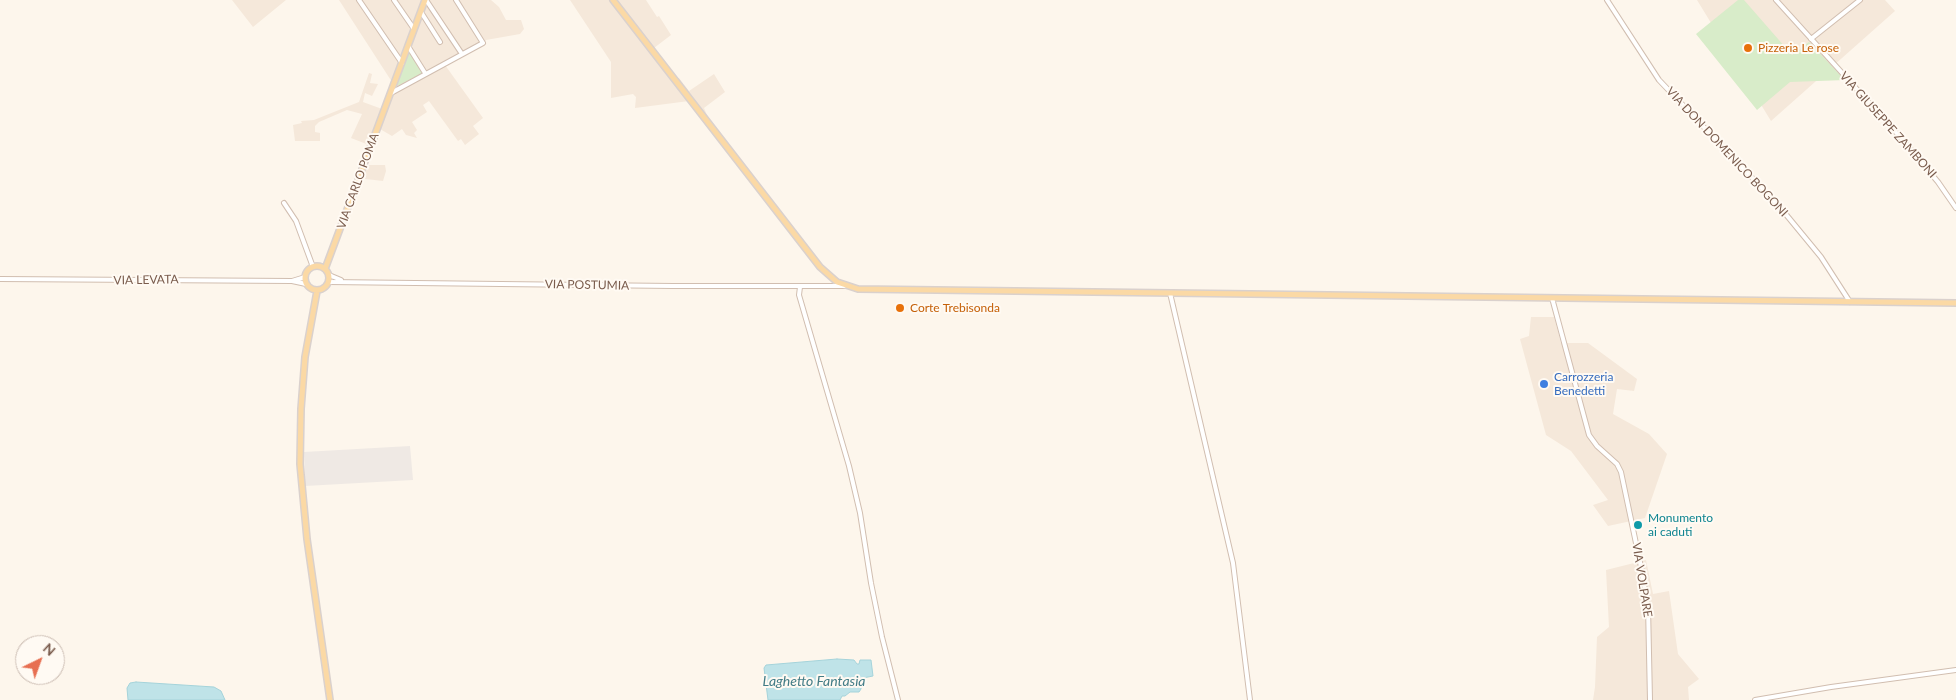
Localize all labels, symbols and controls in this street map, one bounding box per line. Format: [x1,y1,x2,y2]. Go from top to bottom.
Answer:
place label: Pizzeria Le rose [1758,41,1839,55]
marker: Pizzeria Le rose [1742,42,1754,54]
street label: VIA GIUSEPPE ZAMBONI [1837,69,1939,181]
street label: VIA DON DOMENICO BOGONI [1663,84,1791,220]
street label: VIA CARLO POMA [334,131,382,231]
street label: VIA LEVATA [113,272,179,288]
street label: VIA POSTUMIA [545,277,629,293]
place label: Corte Trebisonda [910,301,1000,315]
marker: Corte Trebisonda [894,302,906,314]
place label: Carrozzeria Benedetti [1554,370,1613,398]
marker: Carrozzeria Benedetti [1538,378,1550,390]
place label: Monumento ai caduti [1648,511,1713,539]
marker: Monumento ai caduti [1632,519,1644,531]
street label: VIA VOLPARE [1629,542,1655,618]
north arrow [15,635,65,685]
text: N [40,639,59,659]
water label: Laghetto Fantasia [762,673,866,689]

